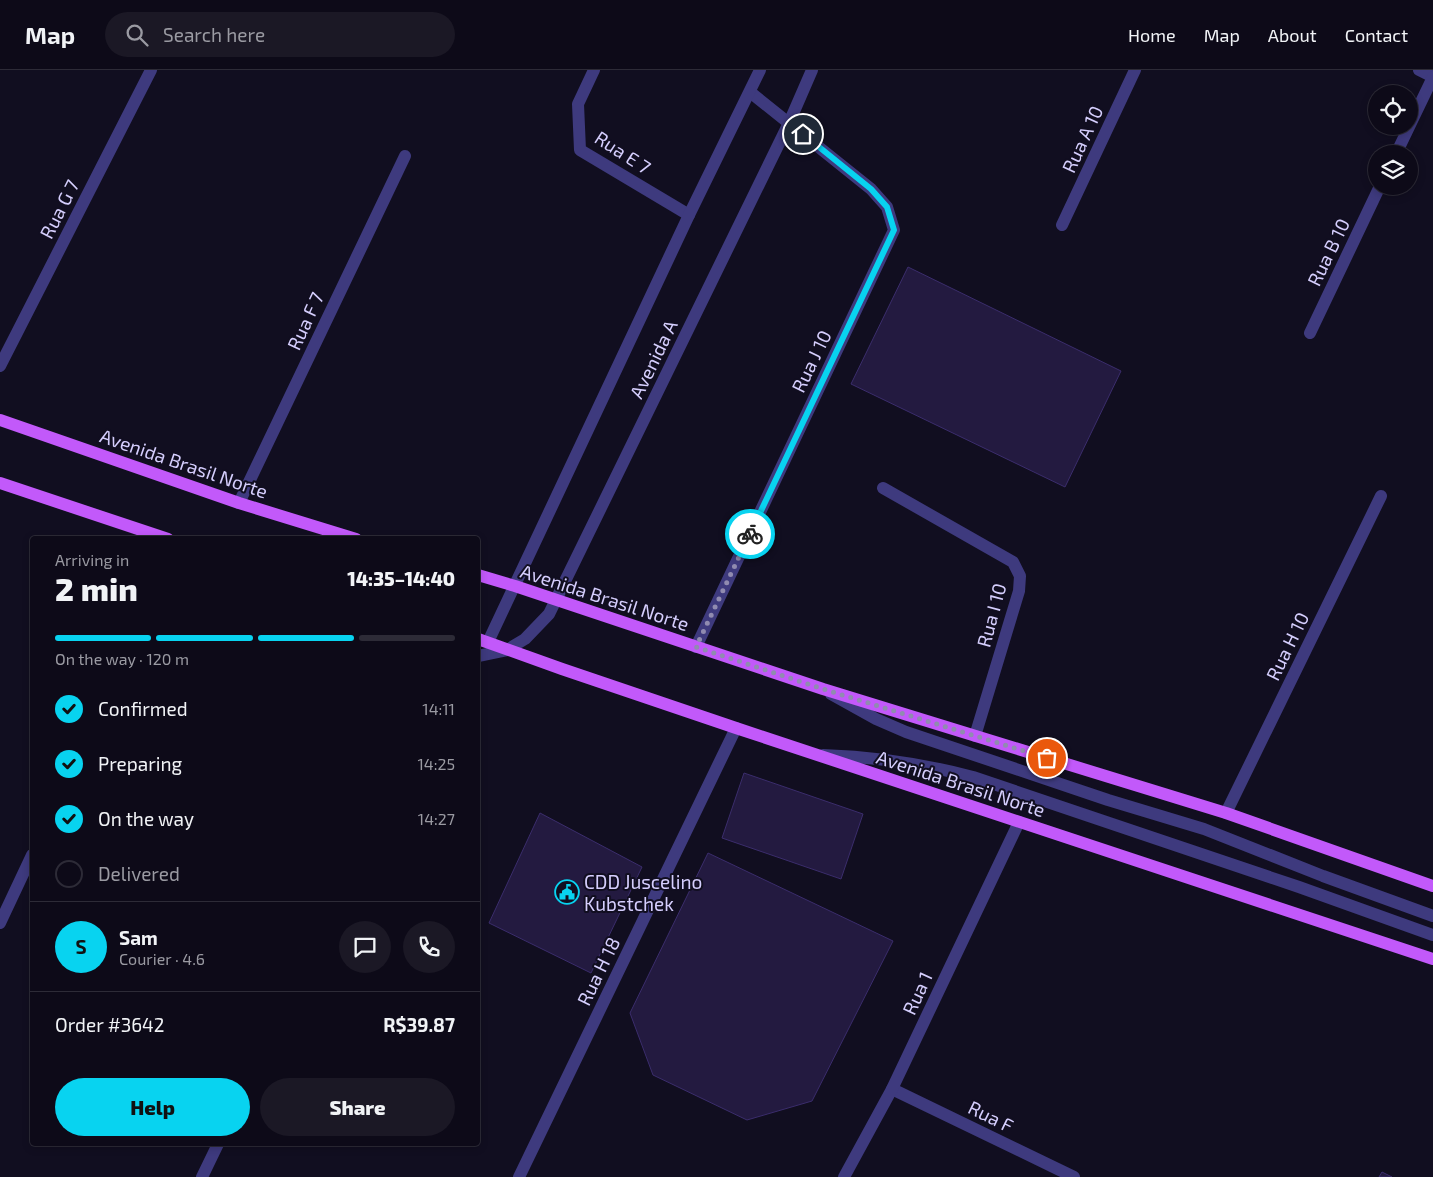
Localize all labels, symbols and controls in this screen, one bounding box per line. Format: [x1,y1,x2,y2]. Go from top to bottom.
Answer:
search box [105,12,455,57]
text: Map [25,20,75,49]
icon: search [123,21,151,49]
text: Search here [163,23,265,46]
text: Home [1128,24,1176,46]
text: Map [1204,24,1240,46]
text: About [1268,24,1317,46]
text: Contact [1345,24,1408,46]
map controls [1368,85,1418,195]
button: locate [1368,85,1418,135]
street label: Rua A 10 [1056,102,1108,176]
pin [782,113,824,155]
icon: home [789,120,817,148]
street label: Rua E 7 [591,126,655,179]
button: layers [1368,145,1418,195]
street label: Rua G 7 [34,175,84,242]
street label: Rua B 10 [1302,214,1354,290]
street label: Rua F 7 [282,288,328,354]
street label: Avenida A [624,316,682,402]
street label: Rua J 10 [786,326,836,396]
street label: Avenida Brasil Norte [97,424,271,502]
courier [725,509,775,559]
icon: bike [736,520,764,548]
text: Arriving in [55,550,129,569]
street label: Avenida Brasil Norte [518,559,692,635]
text: 14:35–14:40 [347,567,455,590]
text: 2 min [55,569,138,607]
street label: Rua I 10 [971,580,1011,650]
street label: Rua H 10 [1261,608,1313,684]
text: On the way · 120 m [55,649,189,668]
icon: check [55,695,83,723]
text: Confirmed [98,697,188,720]
text: 14:11 [422,699,455,718]
pin [1026,737,1068,779]
icon: bag [1033,744,1061,772]
street label: Avenida Brasil Norte [874,745,1048,821]
icon: check [55,750,83,778]
text: Preparing [98,752,182,775]
text: 14:25 [417,754,455,773]
icon: check [55,805,83,833]
text: On the way [98,807,194,830]
text: 14:27 [418,809,455,828]
text: Delivered [98,862,180,885]
place label: CDD Juscelino Kubstchek [584,870,702,915]
public building icon: CDD Juscelino Kubstchek [554,879,580,905]
button: chat [339,921,391,973]
button: phone [403,921,455,973]
text: Sam [119,926,158,949]
street label: Rua H 18 [572,933,624,1009]
text: S [75,935,87,958]
text: Courier · 4.6 [119,949,205,968]
street label: Rua 1 [897,968,937,1018]
text: Order #3642 [55,1013,164,1036]
text: R$39.87 [383,1013,455,1036]
button: Help [55,1078,250,1136]
button: Share [260,1078,455,1136]
street label: Rua F [965,1095,1017,1137]

